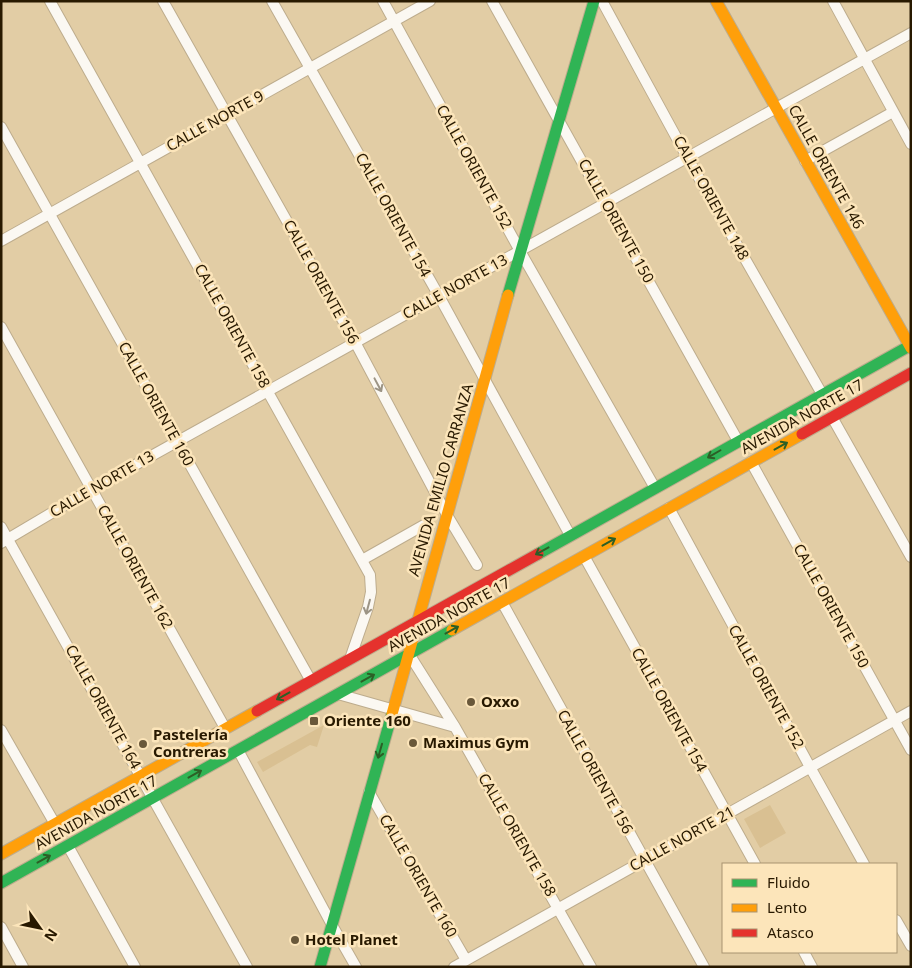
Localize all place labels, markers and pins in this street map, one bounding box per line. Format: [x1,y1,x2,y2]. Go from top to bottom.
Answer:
place label: Oxxo [481,691,519,711]
marker: Oxxo [465,696,477,708]
place label: Oriente 160 [324,710,411,730]
marker: Oriente 160 [308,715,320,727]
place label: Pastelería Contreras [153,724,228,761]
place label: Maximus Gym [423,732,529,752]
marker: Maximus Gym [407,737,419,749]
marker: Pastelería Contreras [137,738,149,750]
place label: Hotel Planet [305,929,398,949]
marker: Hotel Planet [289,934,301,946]

